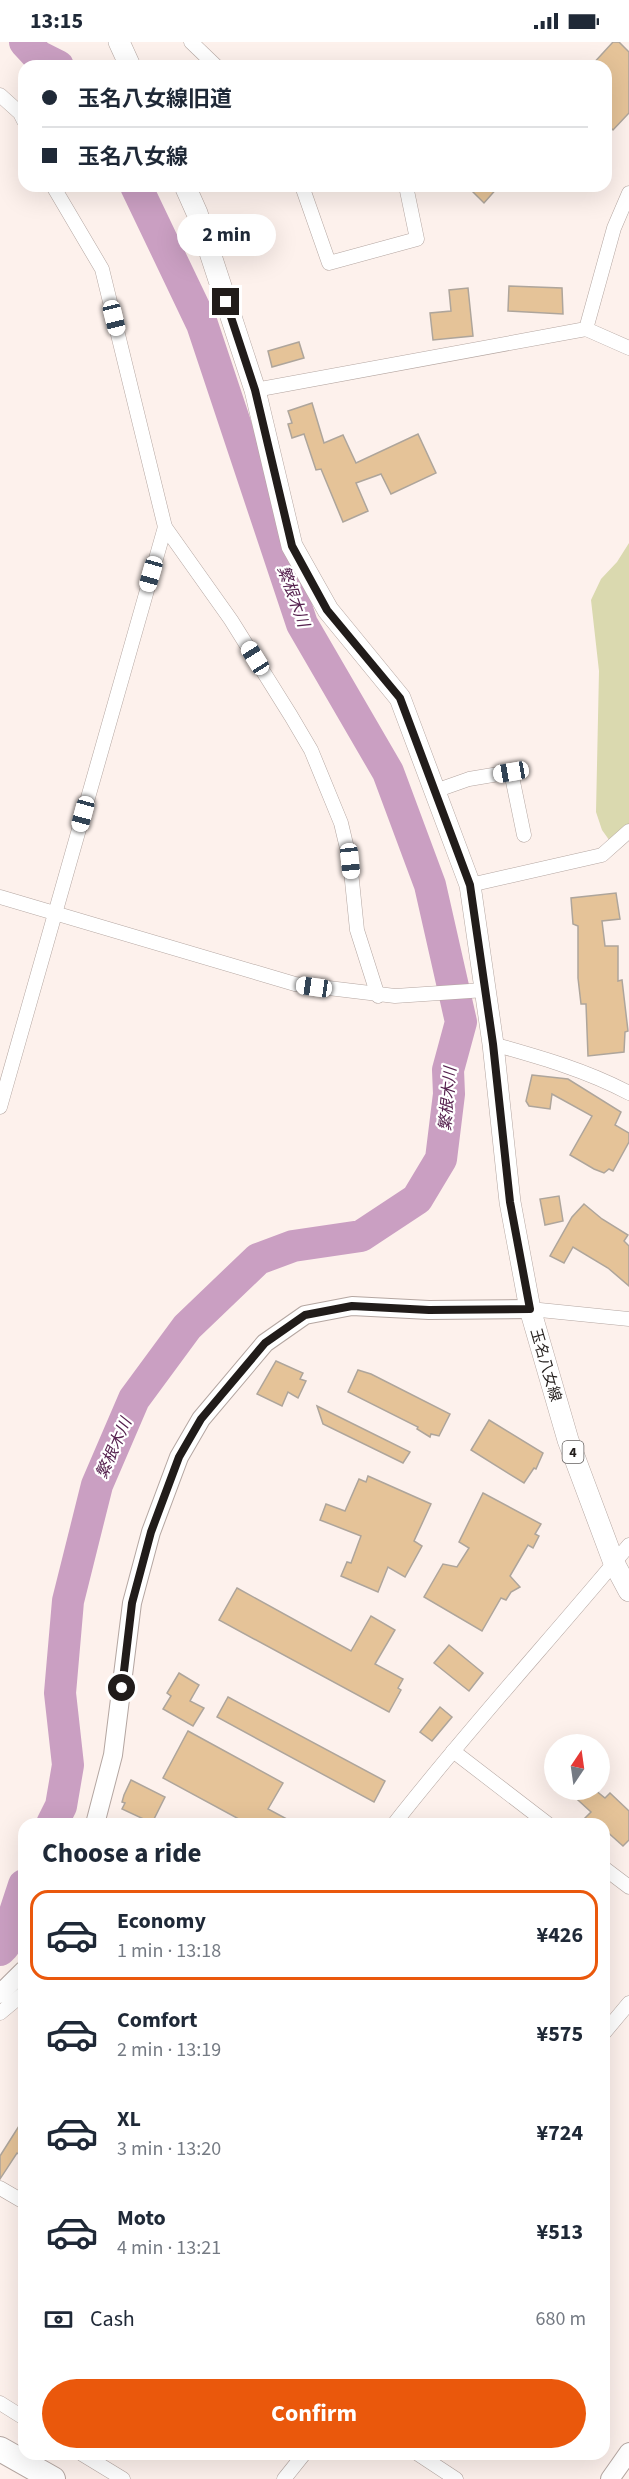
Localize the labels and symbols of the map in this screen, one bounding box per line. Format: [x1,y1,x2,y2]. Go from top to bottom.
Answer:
callout: 2 min [176,215,276,257]
route end [212,288,239,315]
car [101,298,127,338]
car [137,554,165,594]
water label: 繁根木川 [272,563,315,632]
car [238,638,272,678]
car [492,760,530,784]
car [70,794,96,834]
car [339,842,361,880]
car [295,976,333,998]
water label: 繁根木川 [434,1064,462,1132]
street label: 玉名八女線 [525,1326,566,1404]
water label: 繁根木川 [91,1413,138,1482]
road number: 4 [562,1441,584,1463]
route start [108,1674,135,1701]
north arrow [544,1734,610,1800]

